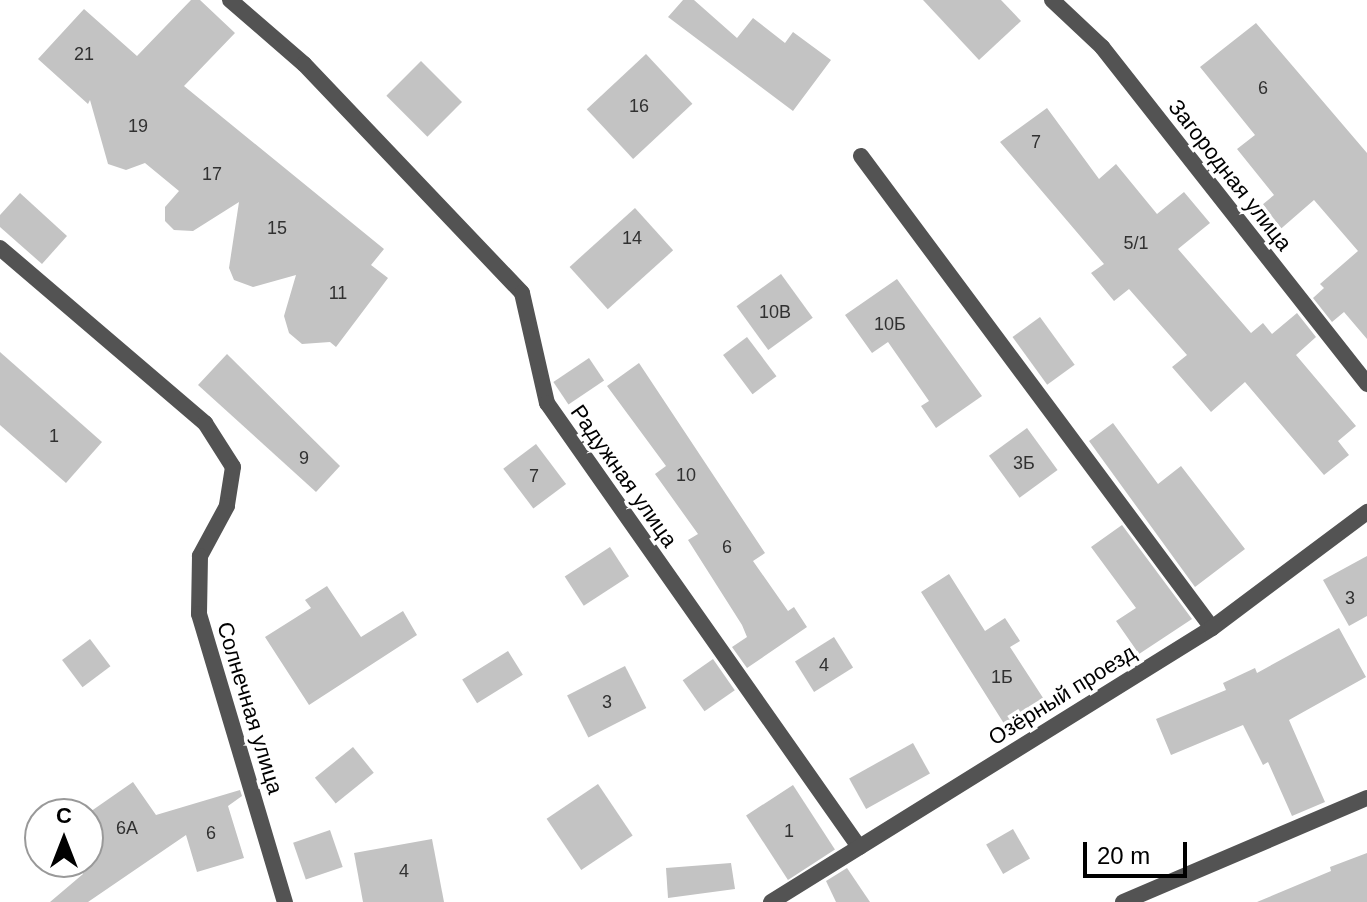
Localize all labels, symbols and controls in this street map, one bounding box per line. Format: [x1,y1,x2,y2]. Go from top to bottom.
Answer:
house number: 21 [74,43,94,65]
house number: 6 [1258,77,1268,99]
street label: Загородная улица [1163,94,1297,256]
house number: 16 [629,95,649,117]
house number: 19 [128,115,148,137]
house number: 7 [1031,131,1041,153]
house number: 17 [202,163,222,185]
house number: 15 [267,217,287,239]
house number: 14 [622,227,642,249]
house number: 5/1 [1123,232,1149,254]
house number: 11 [329,282,347,304]
house number: 10В [759,301,791,323]
house number: 10Б [874,313,906,335]
street label: Радужная улица [565,400,683,552]
house number: 1 [49,425,59,447]
house number: 9 [299,447,309,469]
house number: 3Б [1013,452,1035,474]
house number: 10 [676,464,696,486]
house number: 7 [529,465,539,487]
house number: 6 [722,536,732,558]
house number: 3 [1345,587,1355,609]
street label: Солнечная улица [211,619,289,797]
street label: Озёрный проезд [984,639,1140,751]
house number: 4 [819,654,829,676]
house number: 1Б [991,666,1013,688]
house number: 3 [602,691,612,713]
north arrow [24,798,104,878]
text: С [56,803,72,828]
house number: 6А [116,817,138,839]
house number: 1 [784,820,794,842]
house number: 6 [206,822,216,844]
scale bar [1087,826,1191,876]
text: 20 m [1097,842,1150,869]
house number: 4 [399,860,409,882]

